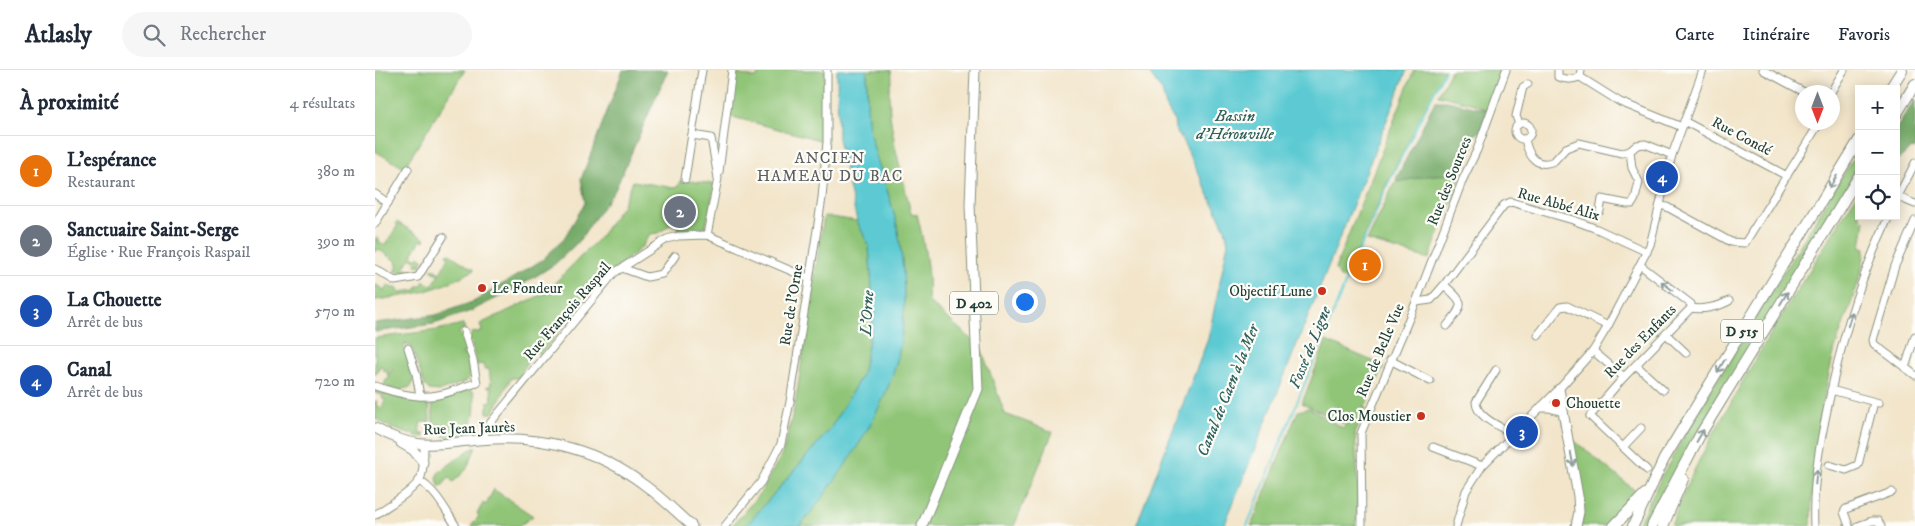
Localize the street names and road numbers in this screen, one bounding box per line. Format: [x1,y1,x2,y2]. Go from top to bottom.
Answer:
street label: Rue Condé [1708,113,1776,161]
street label: Rue des Sources [1423,134,1476,228]
street label: Rue Abbé Alix [1515,184,1603,225]
street label: Rue François Raspail [519,258,616,364]
street label: Rue de l'Orne [776,263,807,347]
road number: D 402 [950,292,998,314]
street label: Rue des Enfants [1600,300,1680,382]
street label: Rue de Belle Vue [1352,301,1409,400]
road number: D 515 [1721,320,1763,342]
street label: Rue Jean Jaurès [423,417,515,440]

